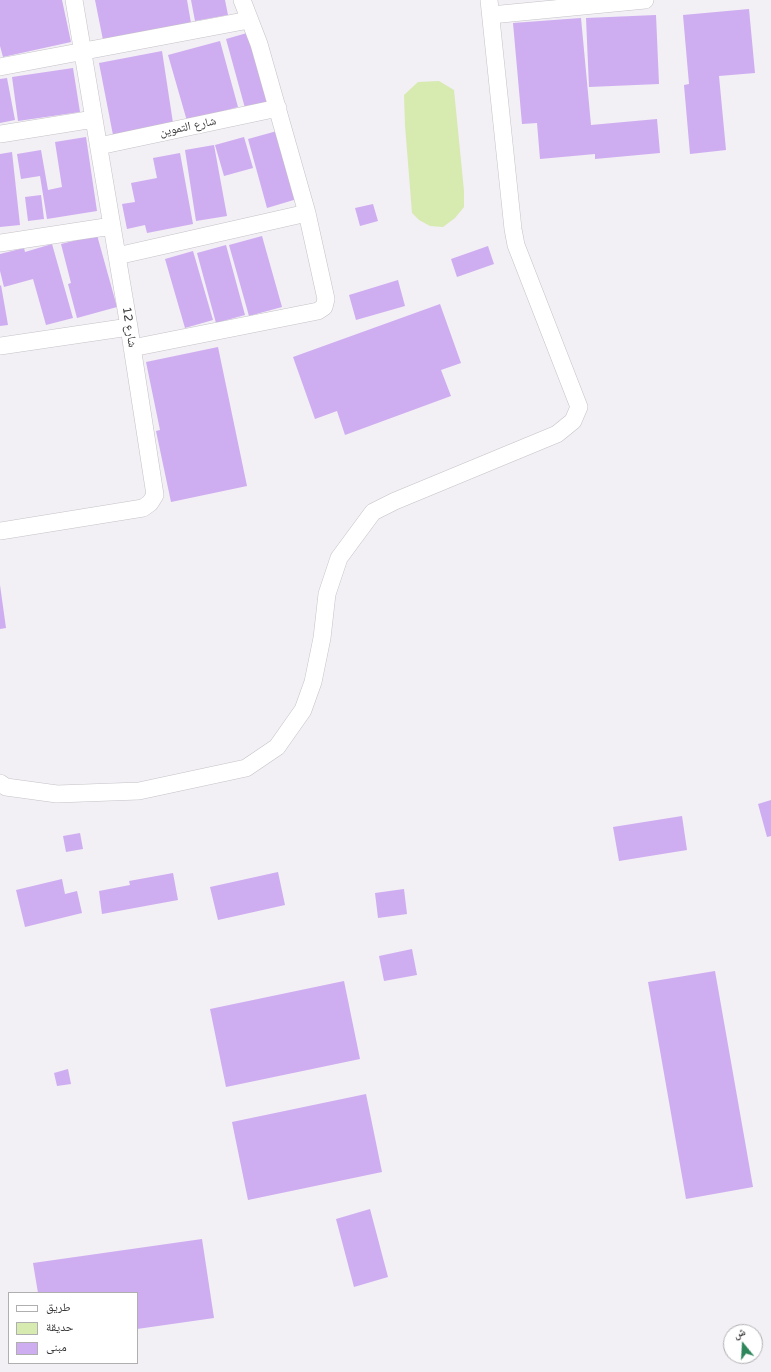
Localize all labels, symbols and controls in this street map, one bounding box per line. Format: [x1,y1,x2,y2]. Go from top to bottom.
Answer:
street label: شارع التموين [158,114,218,140]
street label: شارع 12 [119,306,139,348]
legend [8,1292,138,1364]
text: طريق [46,1300,71,1314]
text: حديقة [46,1320,74,1334]
north arrow [723,1324,763,1364]
text: ش [732,1325,747,1341]
text: مبنى [46,1340,67,1354]

